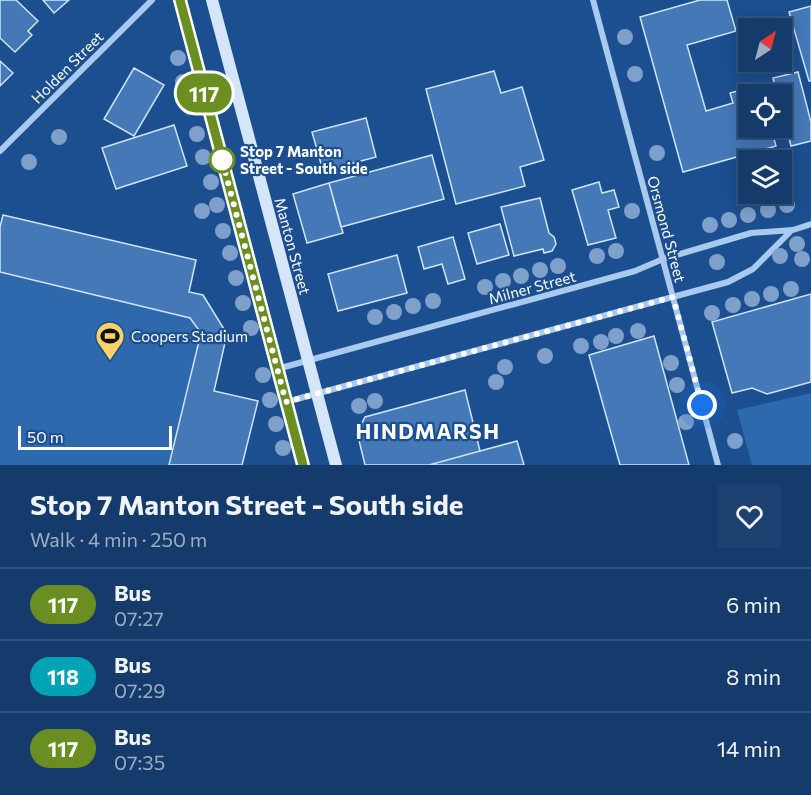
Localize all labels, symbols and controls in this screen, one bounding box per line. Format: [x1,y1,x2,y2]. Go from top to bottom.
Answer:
north arrow [738,18,792,72]
map controls [738,18,792,204]
street label: Holden Street [27,27,107,107]
line badge: 117 [170,74,238,112]
text: 117 [189,81,219,106]
button: locate [738,84,792,138]
place label: Stop 7 Manton Street - South side [240,142,368,177]
marker: Stop 7 Manton Street - South side [209,147,235,173]
button: layers [738,150,792,204]
street label: Orsmond Street [644,174,690,284]
street label: Manton Street [271,196,315,296]
street label: Milner Street [486,267,578,307]
sports icon: Coopers Stadium [94,320,126,362]
place label: Coopers Stadium [131,327,248,345]
your location [687,390,717,420]
district label: HINDMARSH [356,418,500,443]
scale bar [18,423,172,450]
text: 50 m [27,427,64,446]
button: heart [718,485,781,548]
text: Stop 7 Manton Street - South side [30,487,464,521]
text: Walk · 4 min · 250 m [30,527,207,551]
text: Bus [114,579,151,606]
text: 6 min [726,591,781,618]
text: 117 [48,592,78,617]
text: 07:27 [114,606,164,630]
text: Bus [114,651,151,678]
text: 8 min [726,663,781,690]
text: 118 [47,664,79,689]
text: 07:29 [114,678,165,702]
text: Bus [114,723,151,750]
text: 14 min [717,735,781,762]
text: 117 [48,736,78,761]
text: 07:35 [114,750,165,774]

